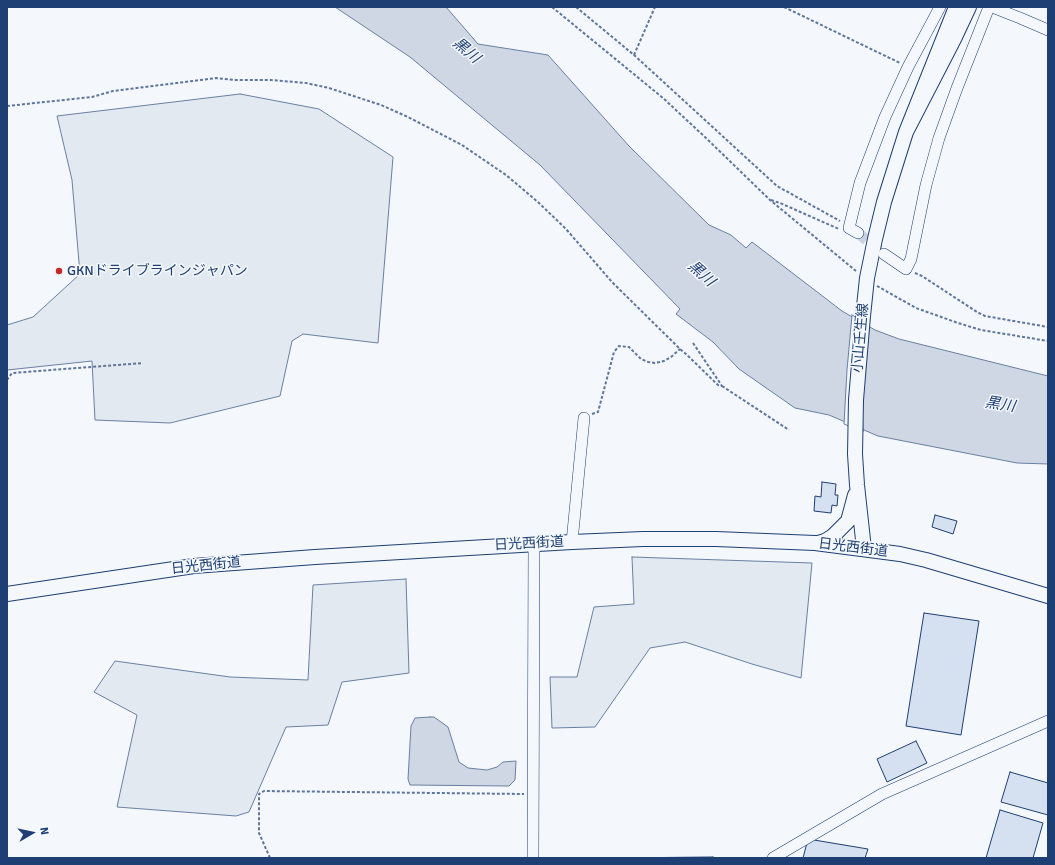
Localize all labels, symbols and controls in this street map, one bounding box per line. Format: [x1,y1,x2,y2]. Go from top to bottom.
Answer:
water label: 黒川 [449,34,483,68]
water label: 黒川 [684,257,718,291]
place label: GKNドライブラインジャパン [67,263,248,279]
marker: GKNドライブラインジャパン [54,266,64,276]
street label: 小山壬生線 [850,302,872,374]
water label: 黒川 [984,394,1016,416]
street label: 日光西街道 [494,534,564,554]
street label: 日光西街道 [817,535,889,561]
street label: 日光西街道 [170,554,242,578]
north arrow [12,813,52,853]
text: N [37,826,51,836]

